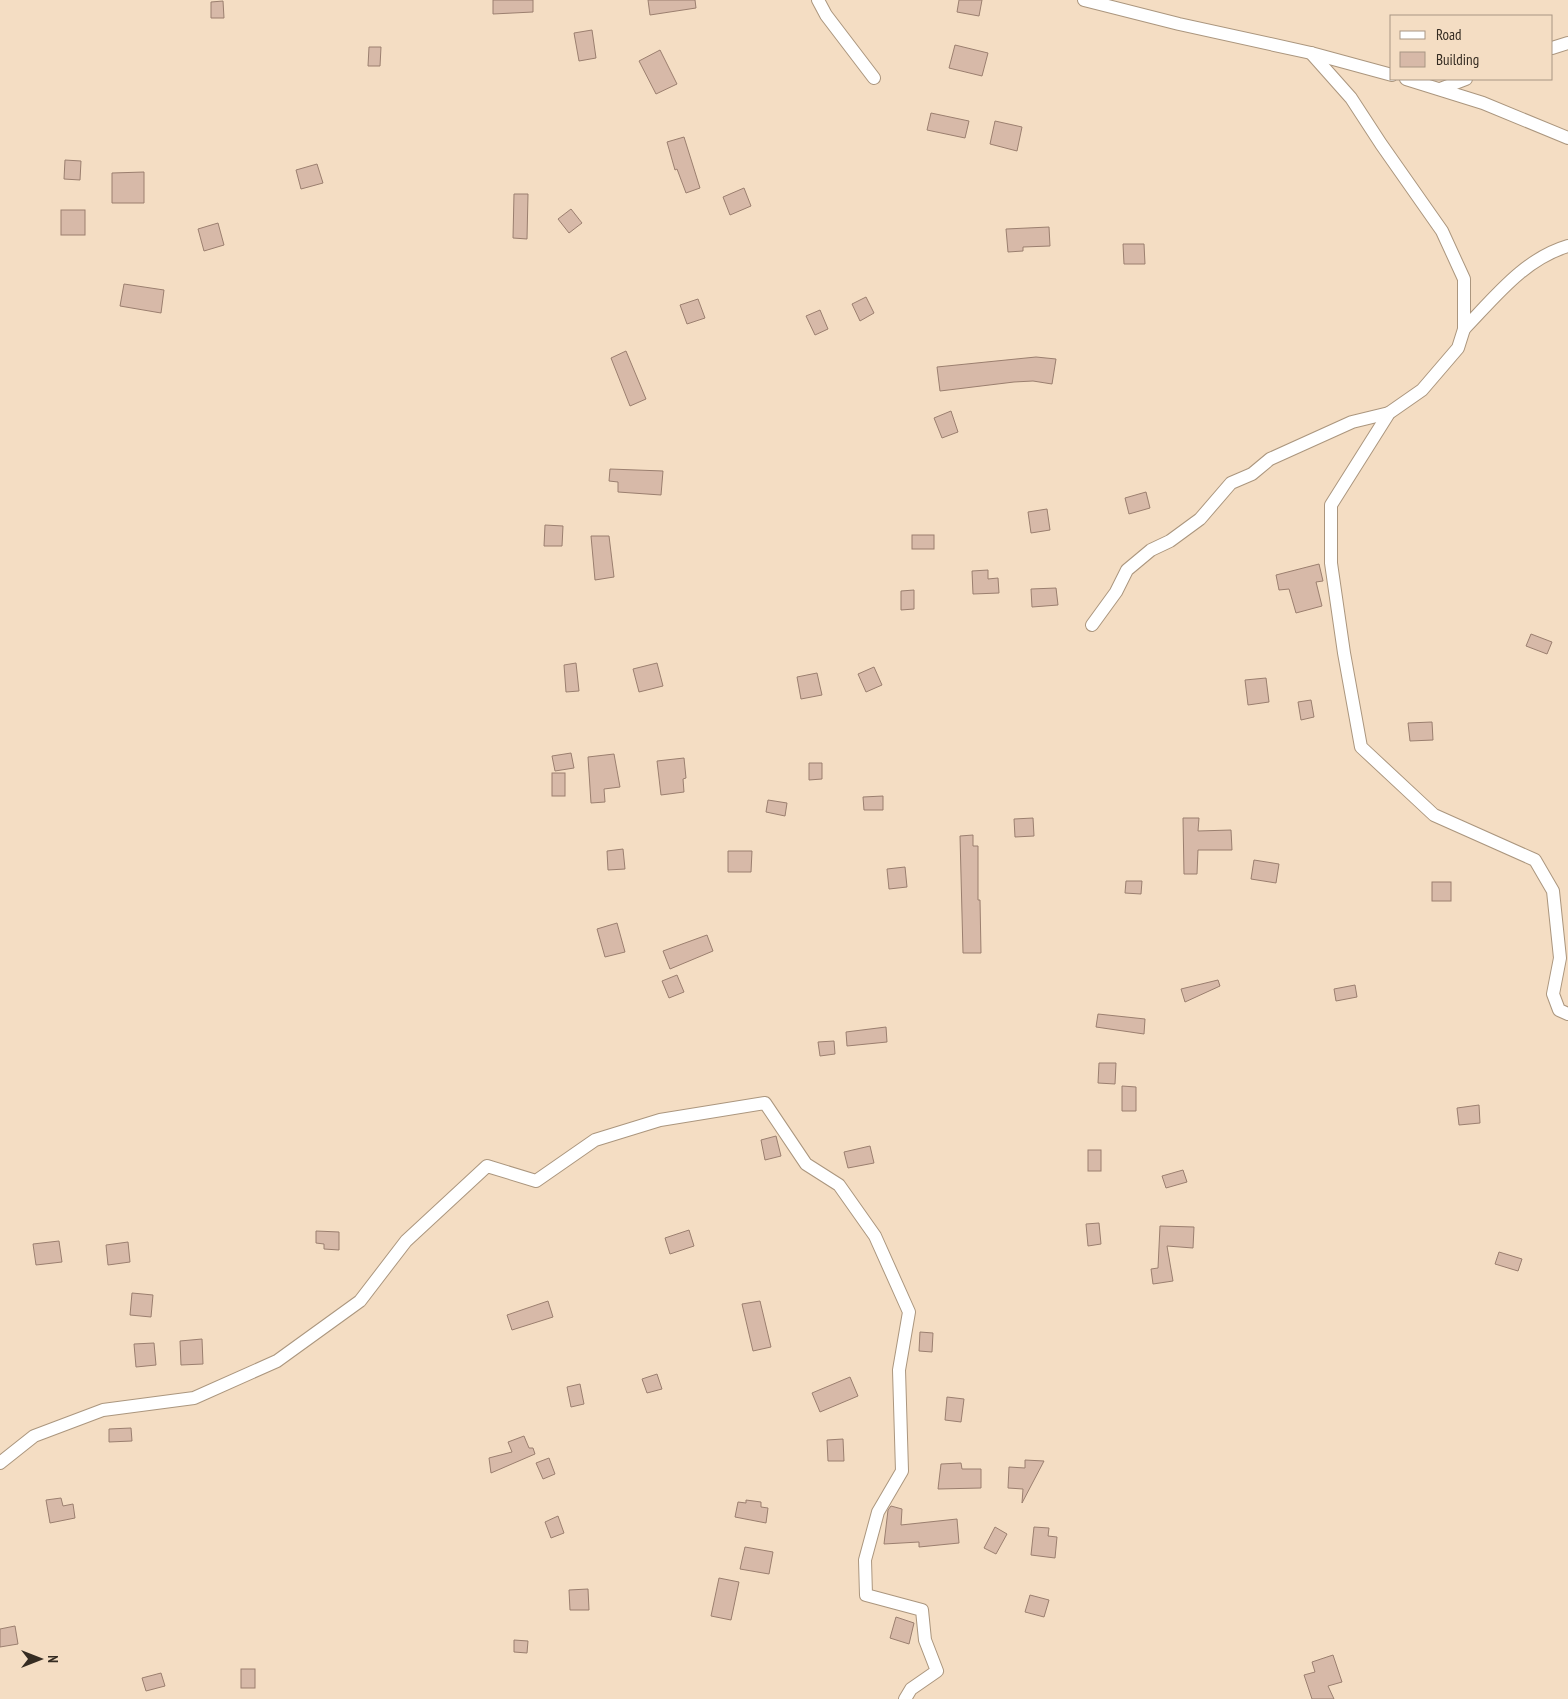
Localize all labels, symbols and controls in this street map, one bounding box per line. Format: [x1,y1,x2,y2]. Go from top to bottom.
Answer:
legend [1390,15,1553,80]
text: Road [1436,25,1462,44]
text: Building [1436,50,1479,69]
north arrow [15,1634,65,1684]
text: N [44,1655,62,1663]

